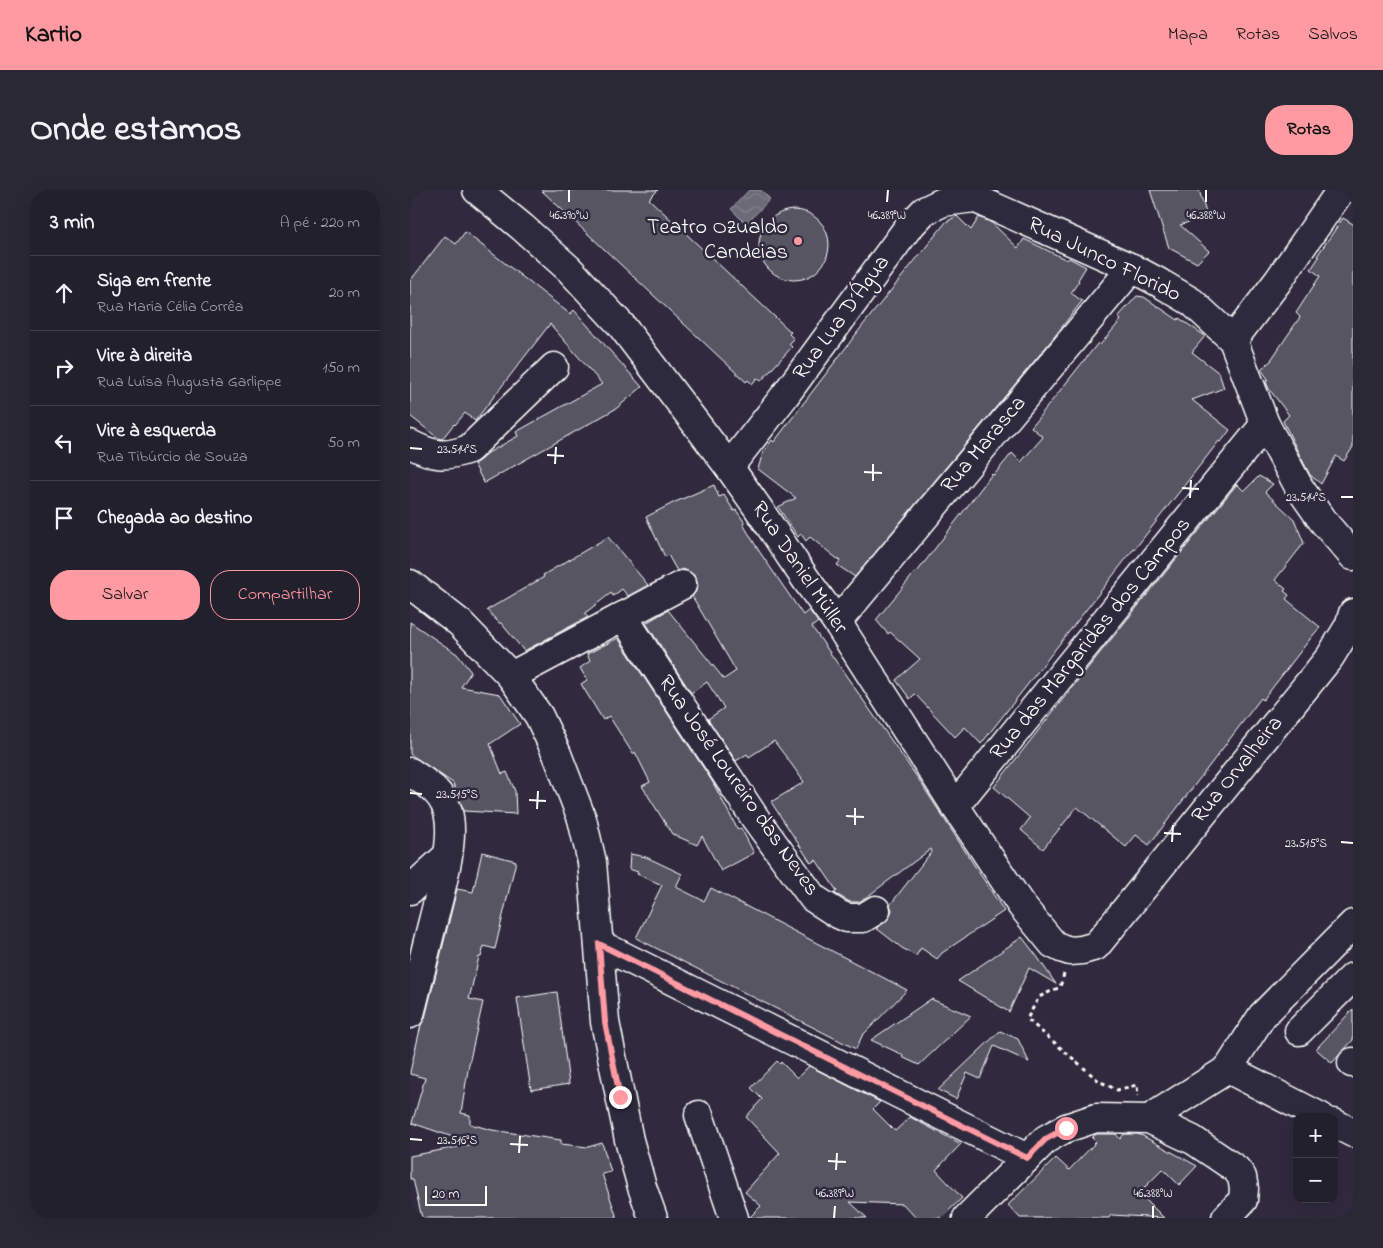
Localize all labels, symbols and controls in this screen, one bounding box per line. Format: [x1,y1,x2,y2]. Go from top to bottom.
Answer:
text: Kartio [25,18,82,53]
text: Mapa [1168,22,1208,48]
text: Rotas [1236,22,1280,48]
text: Salvos [1308,22,1358,48]
text: Onde estamos [30,105,242,156]
button: Rotas [1265,105,1353,155]
text: 46.390°W [550,207,588,225]
text: 46.389°W [868,207,906,225]
text: 46.388°W [1186,207,1226,225]
text: 3 min [50,208,94,238]
street label: Rua Junco Florido [1022,209,1186,311]
text: A pé · 220 m [280,211,360,235]
place label: Teatro Ozualdo Candeias [647,212,788,269]
marker: Teatro Ozualdo Candeias [792,235,804,247]
street label: Rua Lua D´Água [786,249,899,388]
text: Siga em frente [97,268,211,295]
icon: ahead [50,279,78,307]
text: 20 m [329,281,360,305]
text: Rua Maria Célia Corrêa [97,295,243,319]
text: Vire à direita [97,343,192,370]
icon: right [50,354,78,382]
text: 150 m [322,356,360,380]
text: Rua Luísa Augusta Garlippe [97,370,281,394]
street label: Rua Marasca [934,389,1034,501]
text: Vire à esquerda [97,418,216,445]
icon: left [50,429,78,457]
text: 50 m [328,431,360,455]
text: 23.514°S [437,441,477,459]
text: Rua Tibúrcio de Souza [97,445,248,469]
text: 23.514°S [1286,489,1326,507]
street label: Rua Daniel Müller [743,495,855,641]
icon: arrive [50,504,78,532]
text: Chegada ao destino [97,505,252,532]
street label: Rua das Margaridas dos Campos [983,511,1200,768]
button: Salvar [50,570,200,620]
button: Compartilhar [210,570,360,620]
street label: Rua José Loureiro das Neves [649,669,827,903]
street label: Rua Orvalheira [1185,709,1291,831]
text: 23.515°S [436,786,478,804]
text: 23.515°S [1285,835,1327,853]
route end [609,1086,632,1109]
map controls [1293,1113,1338,1203]
button: + [1293,1113,1338,1158]
route start [1055,1117,1078,1140]
text: 23.516°S [437,1132,477,1150]
button: − [1293,1158,1338,1203]
scale bar [425,1183,488,1206]
text: 20 m [432,1184,459,1205]
text: 46.389°W [816,1185,854,1203]
text: 46.388°W [1133,1185,1173,1203]

